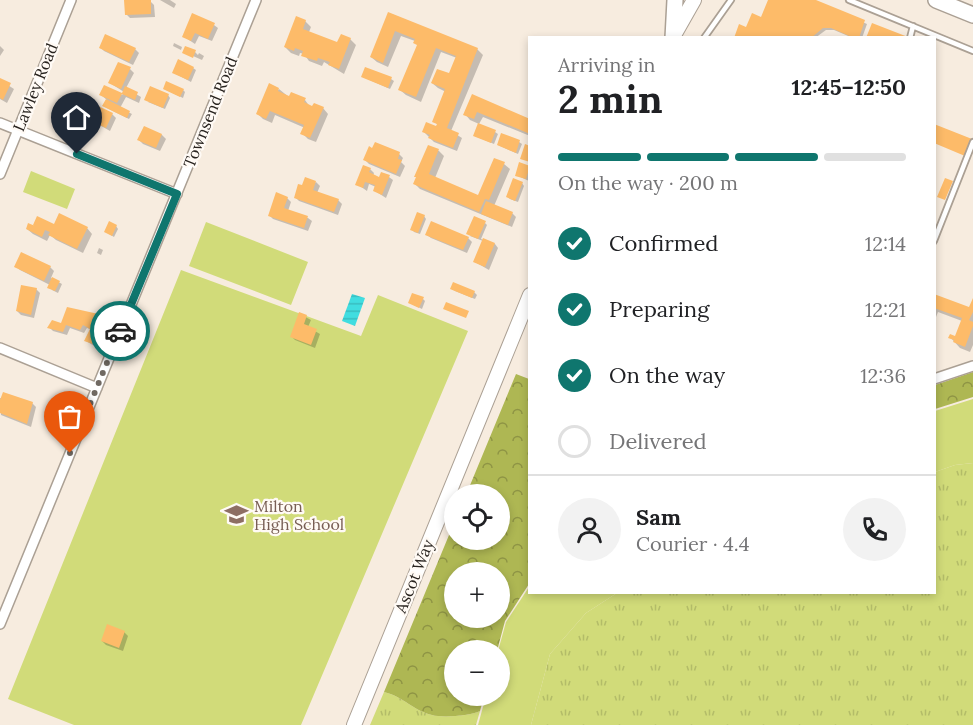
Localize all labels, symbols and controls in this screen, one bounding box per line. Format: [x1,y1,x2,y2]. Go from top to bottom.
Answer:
street label: Lawley Road [8,40,62,134]
text: Arriving in [558,52,655,77]
street label: Townsend Road [179,53,242,170]
text: 12:45–12:50 [792,73,906,101]
text: 2 min [558,74,663,124]
pin [51,92,102,154]
icon: home [60,101,93,134]
text: On the way · 200 m [558,170,738,195]
icon: check [558,227,591,260]
text: Confirmed [609,229,718,257]
text: 12:14 [865,231,906,256]
icon: check [558,293,591,326]
text: Preparing [609,295,709,323]
text: 12:21 [865,297,906,322]
courier [90,301,150,361]
icon: car [104,315,137,348]
icon: check [558,359,591,392]
text: On the way [609,361,725,389]
text: 12:36 [860,363,906,388]
pin [44,391,95,453]
icon: bag [53,400,86,433]
text: Delivered [609,427,707,455]
map controls [444,484,510,706]
button: locate [444,484,510,550]
place label: Milton High School [254,496,344,534]
button: person [558,498,621,561]
button: phone [843,498,906,561]
school or university icon: Milton High School [223,502,249,528]
text: Sam [636,503,681,531]
text: Courier · 4.4 [636,531,750,556]
street label: Ascot Way [390,536,438,617]
button: + [444,562,510,628]
button: − [444,640,510,706]

